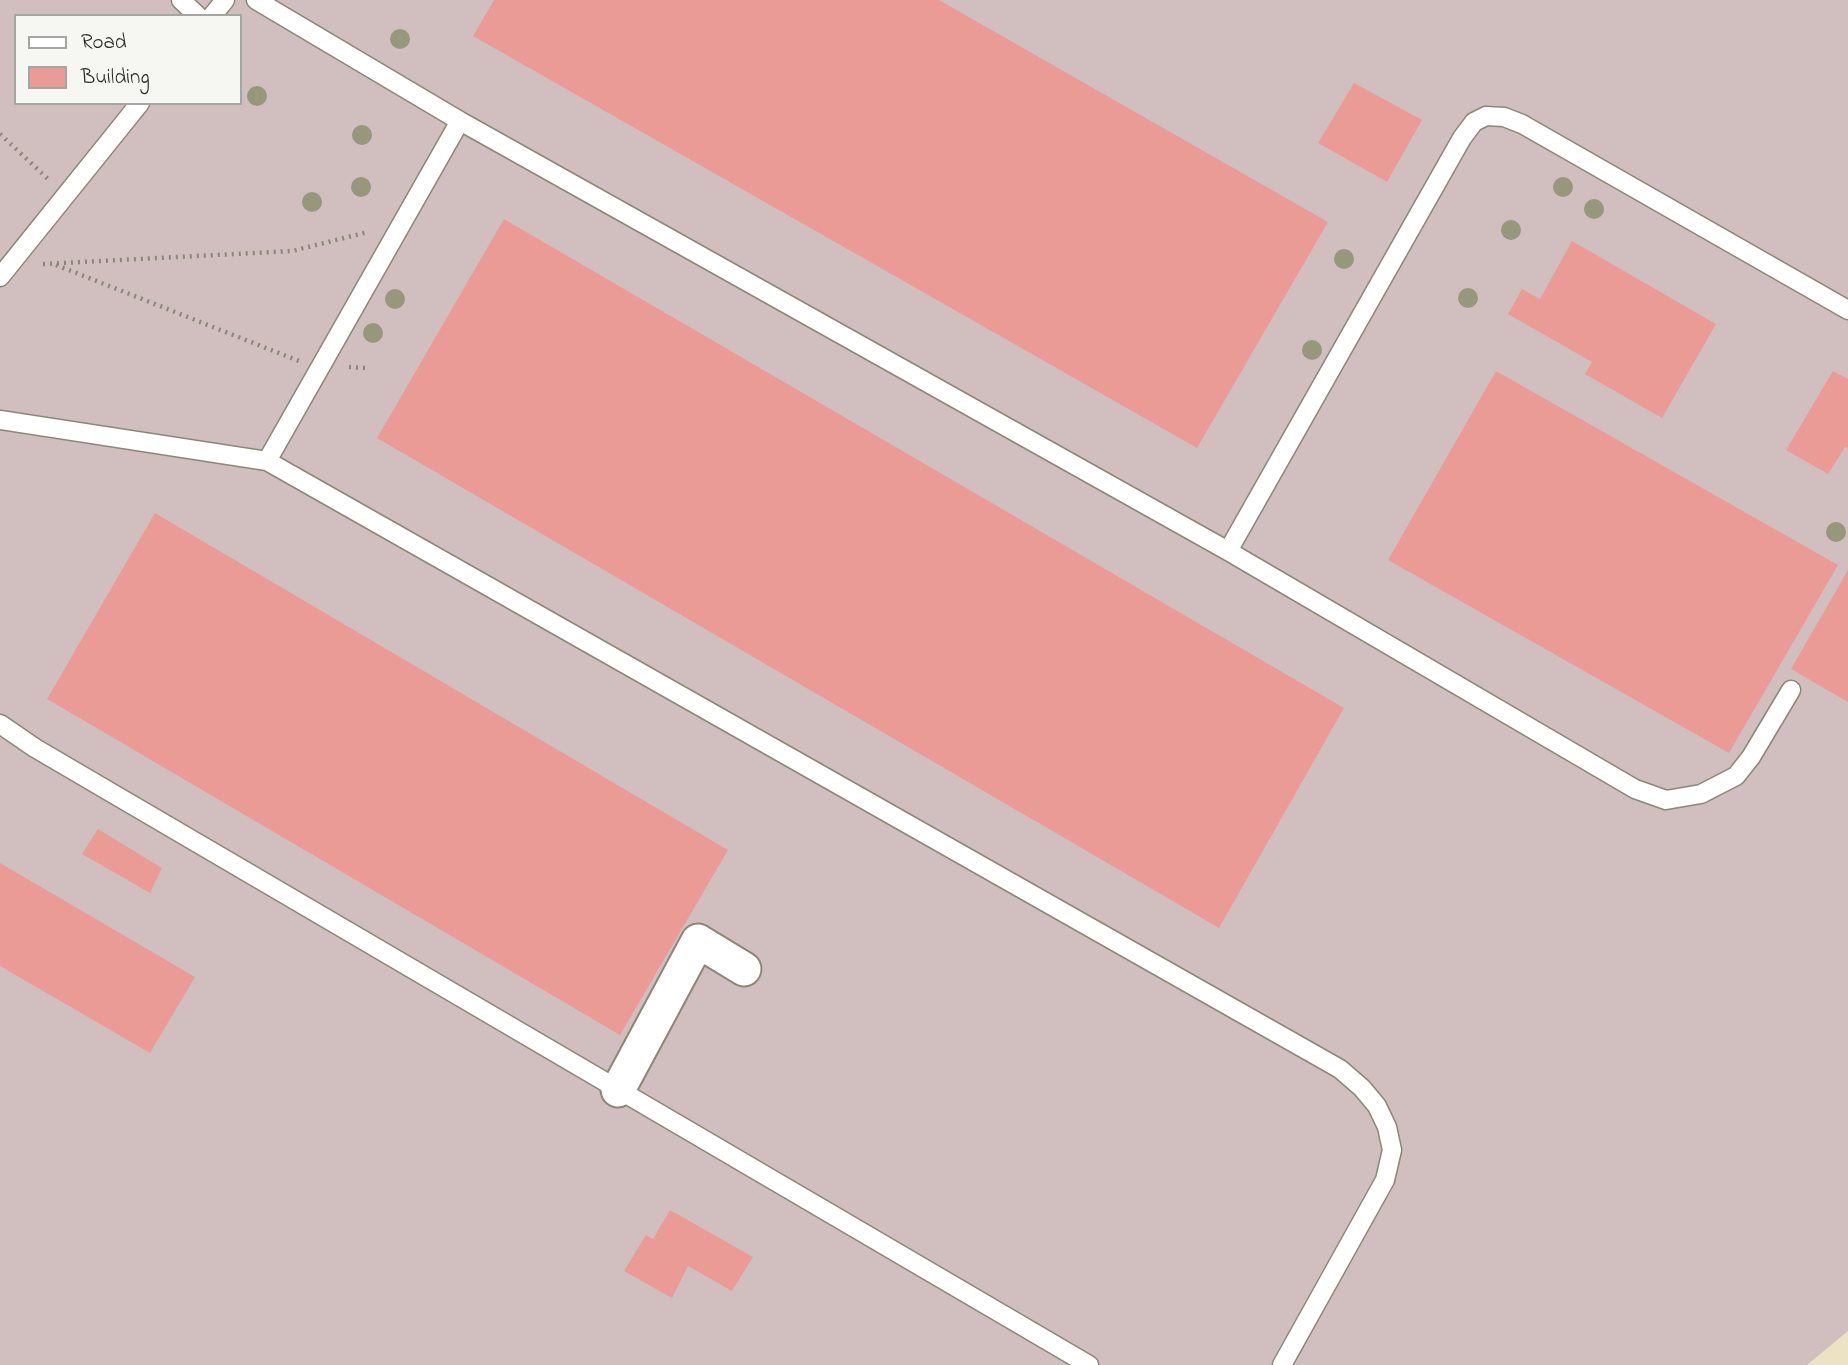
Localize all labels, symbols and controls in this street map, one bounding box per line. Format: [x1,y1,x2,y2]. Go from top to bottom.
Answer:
legend [14,14,242,105]
text: Road [81,28,127,58]
text: Building [81,63,150,93]

